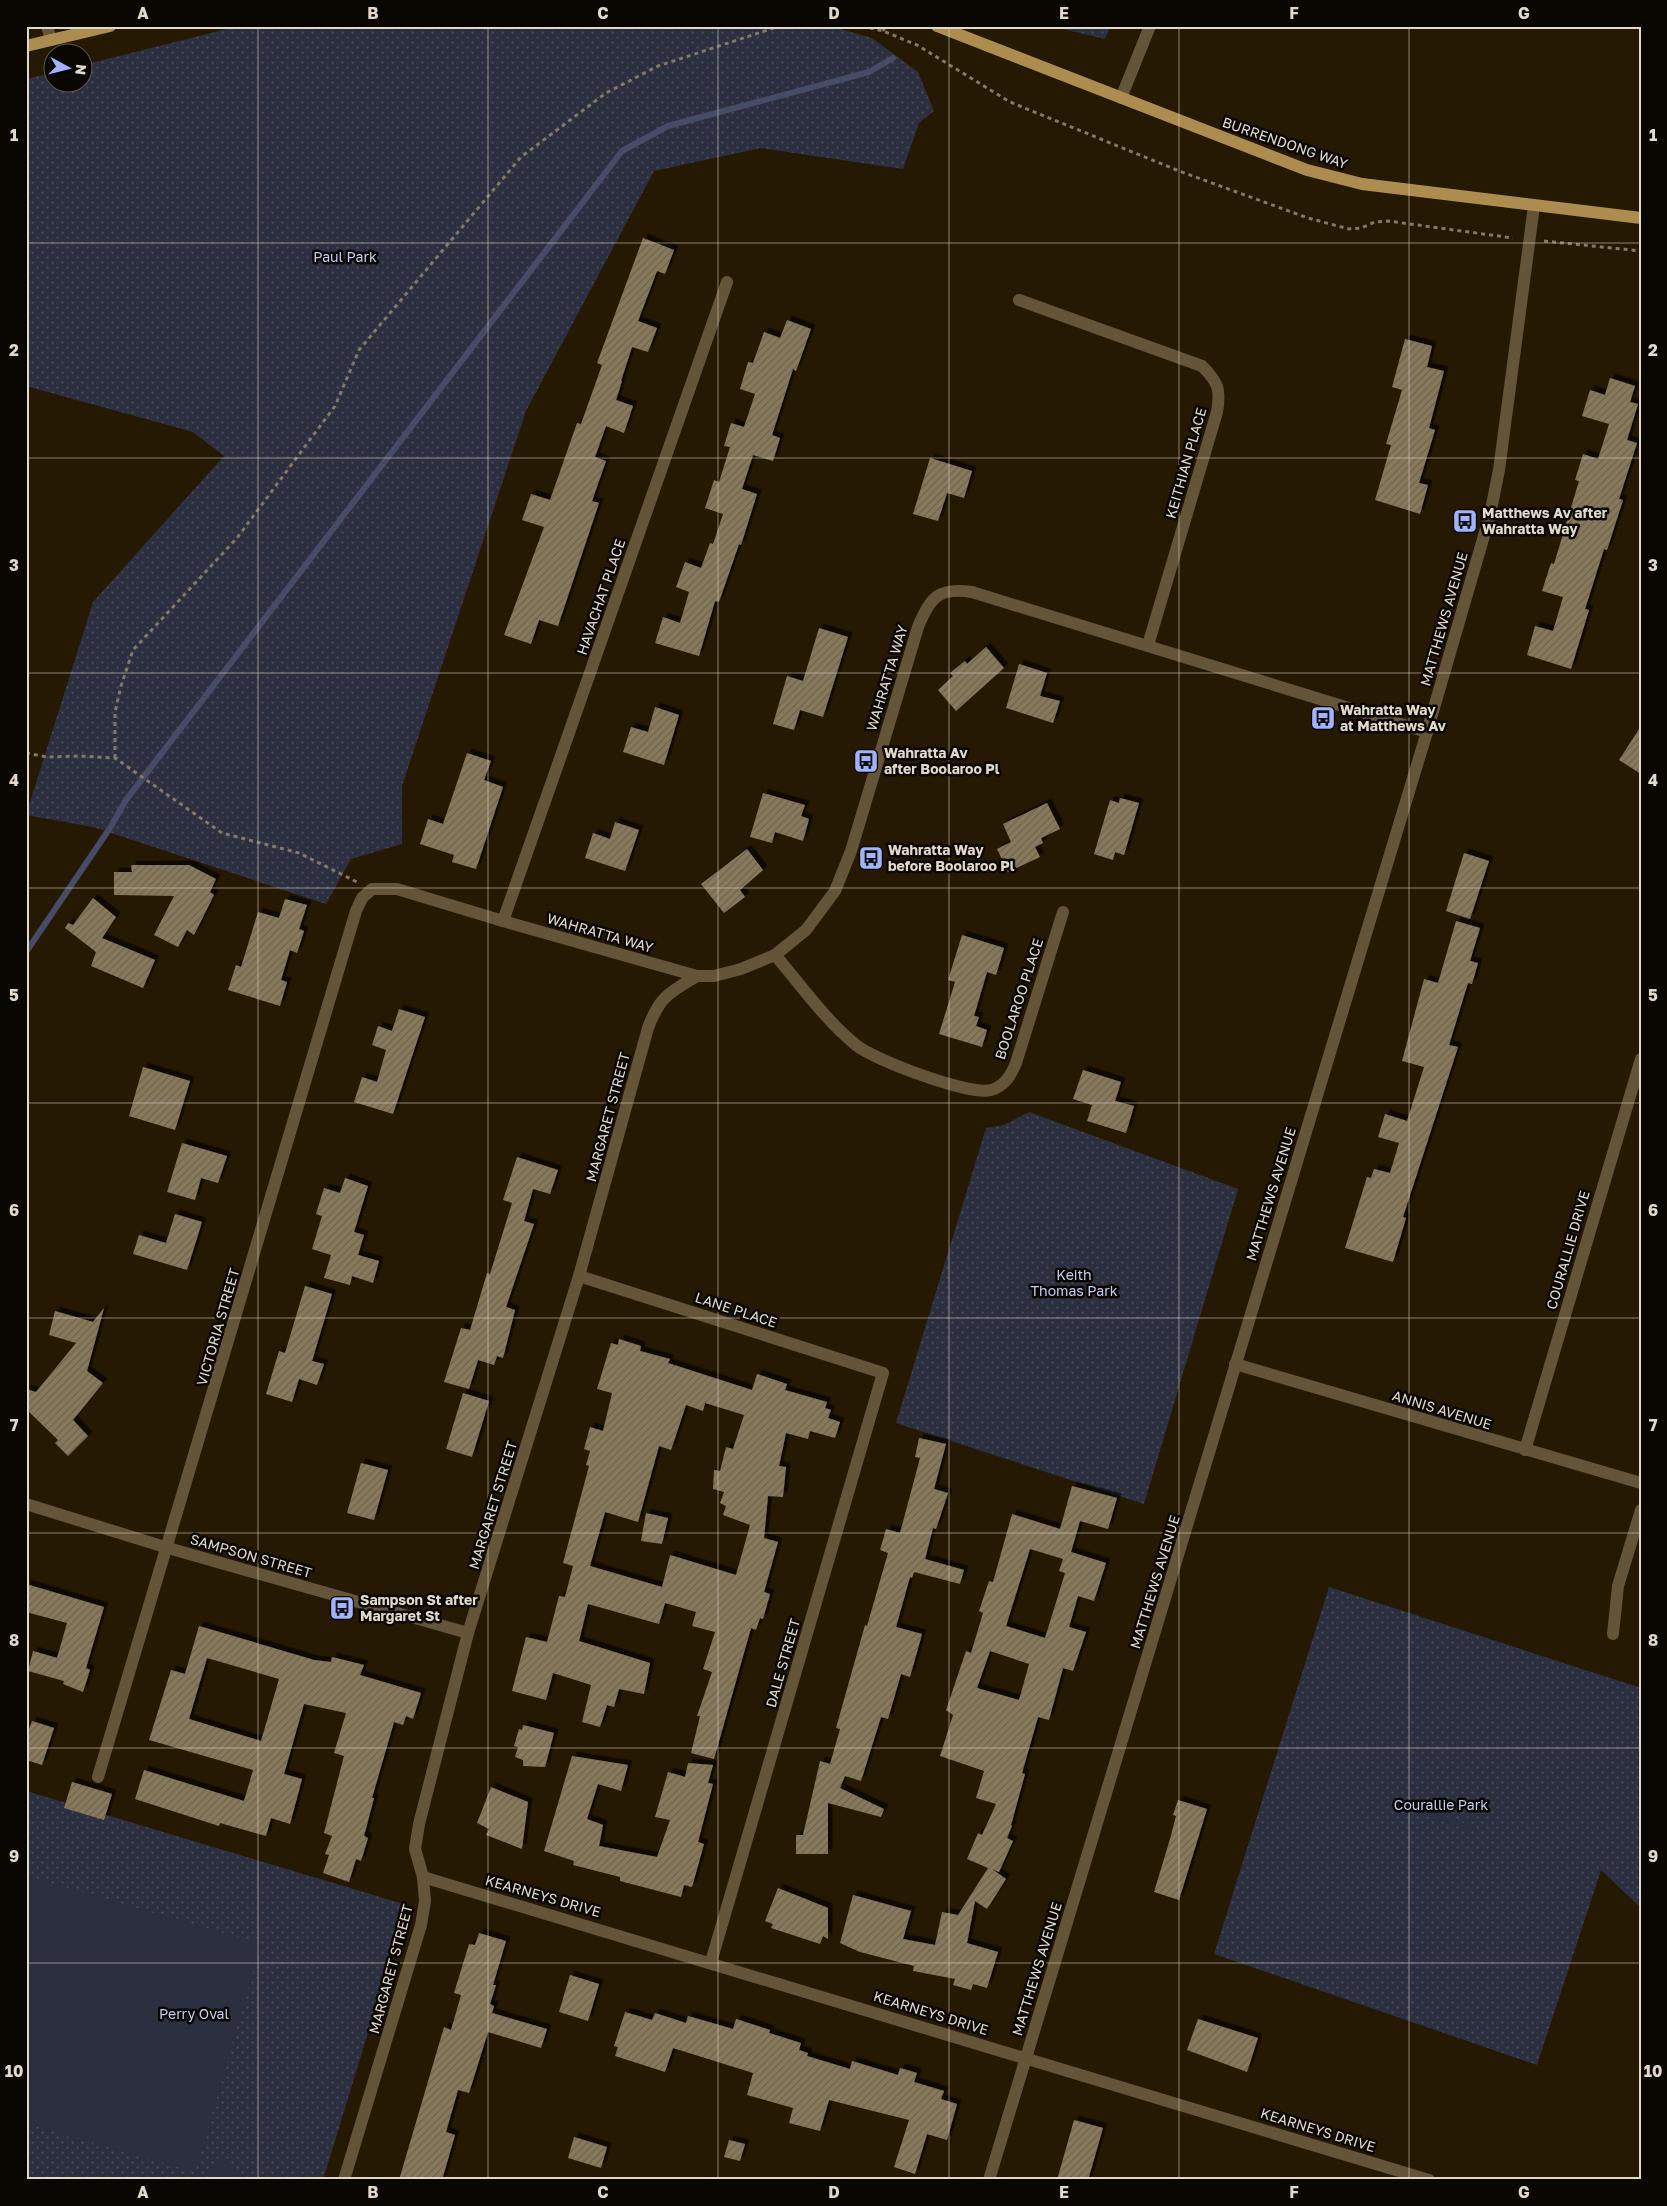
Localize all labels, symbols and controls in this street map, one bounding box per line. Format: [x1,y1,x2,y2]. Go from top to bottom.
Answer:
text: A [137,3,149,23]
text: B [367,3,379,23]
text: C [597,3,609,23]
text: D [828,3,840,23]
text: E [1059,3,1069,23]
text: F [1289,3,1299,23]
text: G [1518,3,1530,23]
north arrow [42,42,92,92]
text: N [72,63,90,76]
street label: BURRENDONG WAY [1220,113,1350,172]
text: 1 [10,125,18,145]
text: 1 [1649,125,1657,145]
park label: Paul Park [313,248,377,265]
text: 2 [9,340,19,360]
text: 2 [1648,340,1658,360]
street label: KEITHIAN PLACE [1162,405,1209,520]
place label: Matthews Av after Wahratta Way [1482,504,1608,537]
bus stop icon: Matthews Av after Wahratta Way [1452,508,1478,534]
street label: HAVACHAT PLACE [573,537,628,657]
street label: MATTHEWS AVENUE [1416,550,1471,688]
text: 3 [9,555,19,575]
text: 3 [1648,555,1658,575]
street label: WAHRATTA WAY [862,623,911,733]
place label: Wahratta Way at Matthews Av [1340,701,1447,734]
bus stop icon: Wahratta Way at Matthews Av [1310,705,1336,731]
place label: Wahratta Av after Boolaroo Pl [884,744,1000,777]
bus stop icon: Wahratta Av after Boolaroo Pl [853,748,879,774]
text: 4 [9,770,19,790]
text: 4 [1648,770,1658,790]
place label: Wahratta Way before Boolaroo Pl [888,841,1015,874]
bus stop icon: Wahratta Way before Boolaroo Pl [858,845,884,871]
street label: WAHRATTA WAY [545,909,655,956]
street label: BOOLAROO PLACE [991,936,1046,1062]
text: 5 [9,985,19,1005]
text: 5 [1648,985,1658,1005]
street label: MARGARET STREET [582,1050,633,1183]
street label: MATTHEWS AVENUE [1242,1125,1299,1263]
street label: COURALLIE DRIVE [1542,1188,1593,1311]
text: 6 [9,1200,19,1220]
text: 6 [1648,1200,1658,1220]
street label: VICTORIA STREET [193,1266,243,1388]
park label: Keith Thomas Park [1030,1266,1118,1299]
street label: LANE PLACE [693,1288,779,1331]
street label: ANNIS AVENUE [1390,1386,1494,1433]
text: 7 [10,1415,19,1435]
text: 7 [1649,1415,1658,1435]
street label: MARGARET STREET [465,1438,520,1571]
street label: MATTHEWS AVENUE [1126,1513,1183,1651]
street label: SAMPSON STREET [188,1530,314,1581]
place label: Sampson St after Margaret St [360,1591,478,1624]
bus stop icon: Sampson St after Margaret St [329,1595,355,1621]
street label: DALE STREET [762,1616,803,1709]
text: 8 [9,1630,19,1650]
text: 8 [1648,1630,1658,1650]
park label: Courallie Park [1394,1796,1488,1813]
text: 9 [9,1846,19,1866]
text: 9 [1648,1846,1658,1866]
street label: KEARNEYS DRIVE [484,1871,603,1920]
street label: MATTHEWS AVENUE [1008,1900,1065,2038]
street label: MARGARET STREET [365,1902,416,2035]
street label: KEARNEYS DRIVE [872,1987,991,2038]
park label: Perry Oval [159,2005,229,2022]
text: 10 [5,2061,23,2081]
text: 10 [1644,2061,1662,2081]
street label: KEARNEYS DRIVE [1259,2104,1378,2155]
text: A [137,2182,149,2202]
text: B [367,2182,379,2202]
text: C [597,2182,609,2202]
text: D [828,2182,840,2202]
text: E [1059,2182,1069,2202]
text: F [1289,2182,1299,2202]
text: G [1518,2182,1530,2202]

